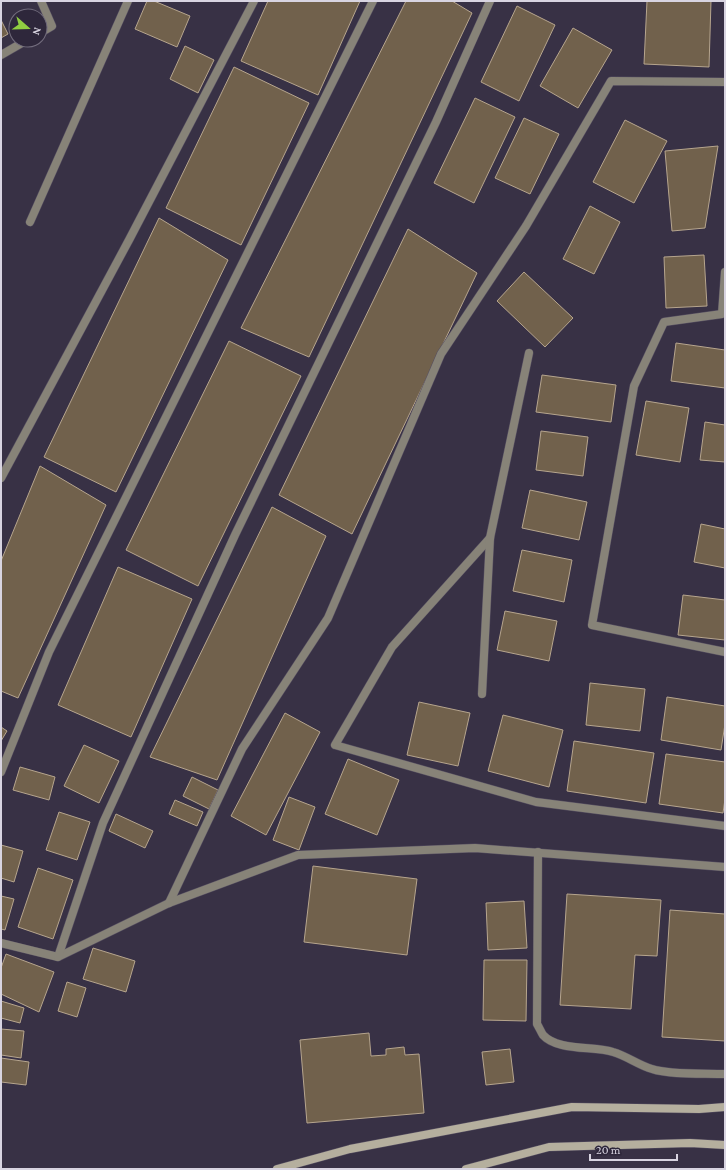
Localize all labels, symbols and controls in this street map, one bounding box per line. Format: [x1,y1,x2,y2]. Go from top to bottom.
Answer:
north arrow [8,8,48,48]
text: N [30,26,44,37]
scale bar [590,1136,677,1162]
text: 20 m [596,1143,621,1157]

